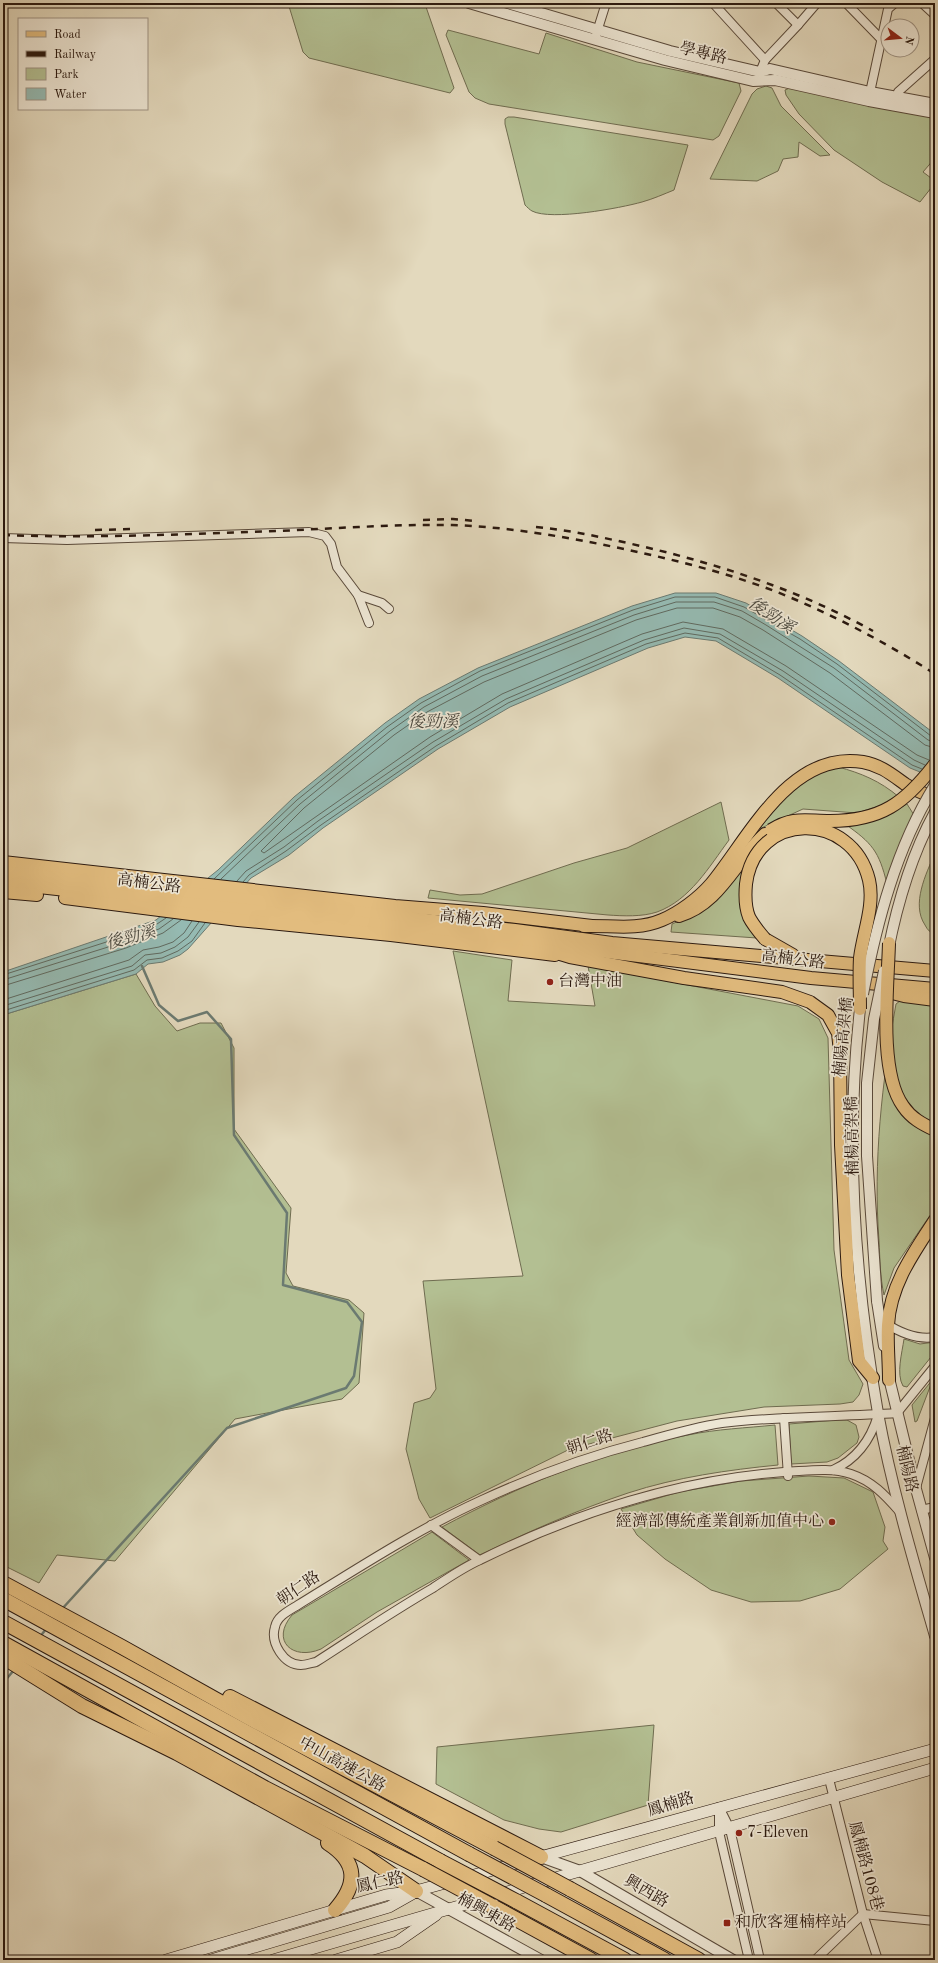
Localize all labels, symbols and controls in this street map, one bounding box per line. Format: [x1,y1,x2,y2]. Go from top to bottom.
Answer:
legend [18,18,148,110]
north arrow [880,18,920,58]
text: Road [54,29,81,41]
text: N [902,35,915,46]
street label: 學專路 [678,39,729,67]
text: Railway [54,49,97,61]
text: Park [54,69,79,81]
text: Water [54,89,87,101]
water label: 後勁溪 [745,593,800,638]
water label: 後勁溪 [408,712,460,731]
street label: 高楠公路 [116,870,182,896]
street label: 高楠公路 [438,906,504,932]
water label: 後勁溪 [104,921,160,953]
street label: 高楠公路 [760,946,826,972]
place label: 台灣中油 [558,972,622,990]
marker: 台灣中油 [545,977,555,987]
street label: 楠陽高架橋 [830,996,856,1078]
street label: 楠楊高架橋 [842,1096,862,1176]
street label: 朝仁路 [564,1426,615,1458]
street label: 楠陽路 [893,1443,921,1494]
place label: 經濟部傳統產業創新加值中心 [616,1512,824,1530]
marker: 經濟部傳統產業創新加值中心 [827,1517,837,1527]
street label: 朝仁路 [274,1567,323,1609]
street label: 中山高速公路 [296,1733,389,1795]
street label: 鳳楠路 [645,1788,696,1820]
street label: 鳳楠路108巷 [845,1819,887,1912]
place label: 7-Eleven [747,1825,809,1841]
marker: 7-Eleven [734,1828,744,1838]
street label: 鳳仁路 [354,1868,405,1896]
street label: 興西路 [621,1871,672,1911]
street label: 楠興東路 [454,1889,519,1936]
place label: 和欣客運楠梓站 [735,1913,847,1931]
marker: 和欣客運楠梓站 [722,1918,732,1928]

